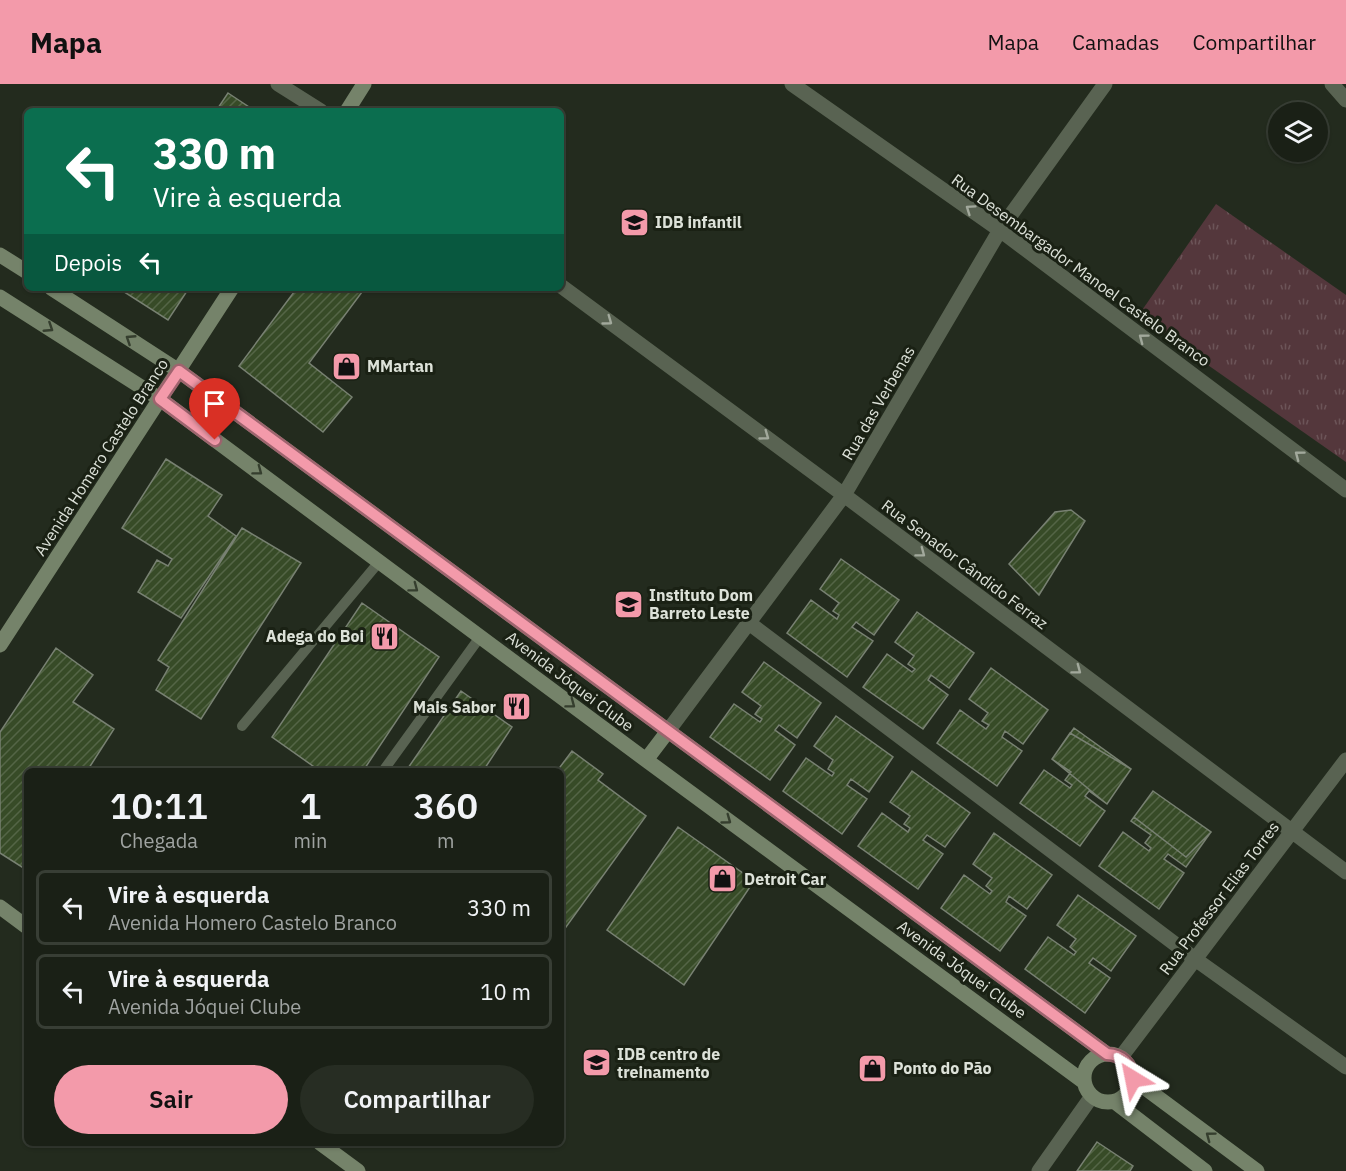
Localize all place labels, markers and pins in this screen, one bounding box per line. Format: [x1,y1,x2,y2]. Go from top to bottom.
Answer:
school or university icon: IDB infantil [618,206,650,238]
place label: IDB infantil [655,212,742,232]
shop icon: MMartan [330,350,362,382]
place label: MMartan [367,356,434,376]
pin [189,378,240,440]
place label: Instituto Dom Barreto Leste [649,585,753,623]
school or university icon: Instituto Dom Barreto Leste [612,588,644,620]
restaurant icon: Adega do Boi [369,620,401,652]
place label: Adega do Boi [266,626,364,646]
restaurant icon: Mais Sabor [501,691,533,723]
place label: Mais Sabor [413,697,497,717]
shop icon: Detroit Car [707,863,739,895]
place label: Detroit Car [744,869,827,889]
place label: IDB centro de treinamento [617,1044,720,1082]
school or university icon: IDB centro de treinamento [580,1047,612,1079]
shop icon: Ponto do Pão [856,1052,888,1084]
place label: Ponto do Pão [893,1058,992,1078]

